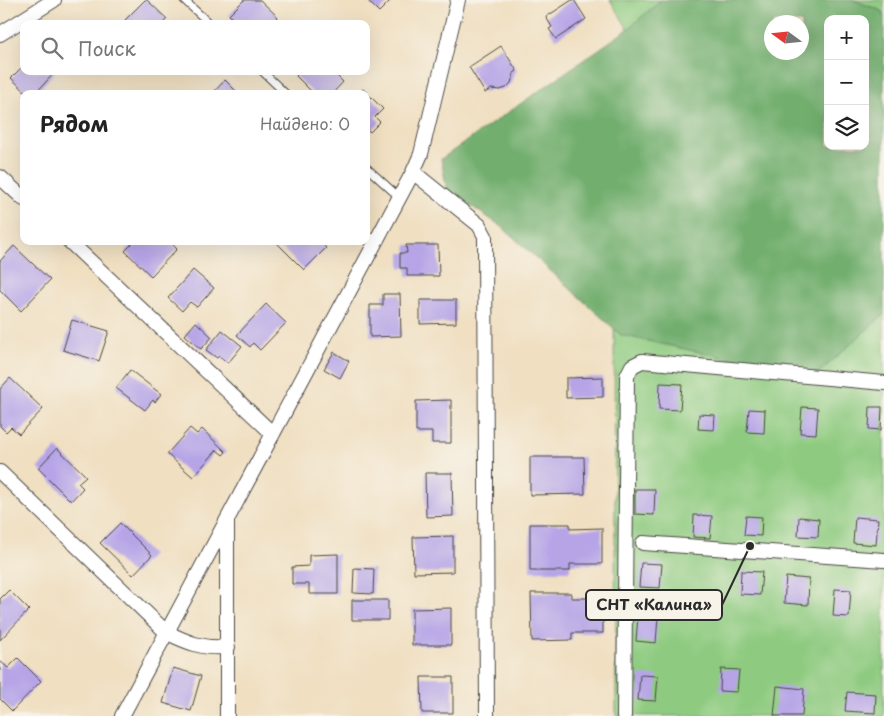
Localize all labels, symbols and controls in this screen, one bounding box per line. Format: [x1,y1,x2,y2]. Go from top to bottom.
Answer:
north arrow [764,15,809,60]
map controls [824,15,869,150]
button: + [824,15,869,60]
search box [20,20,370,75]
icon: search [38,34,66,62]
text: Поиск [78,34,136,62]
button: − [824,60,869,105]
button: layers [824,105,869,150]
text: Рядом [40,107,108,139]
text: Найдено: 0 [260,111,350,135]
callout: СНТ «Калина» [586,590,722,620]
text: СНТ «Калина» [596,592,712,615]

